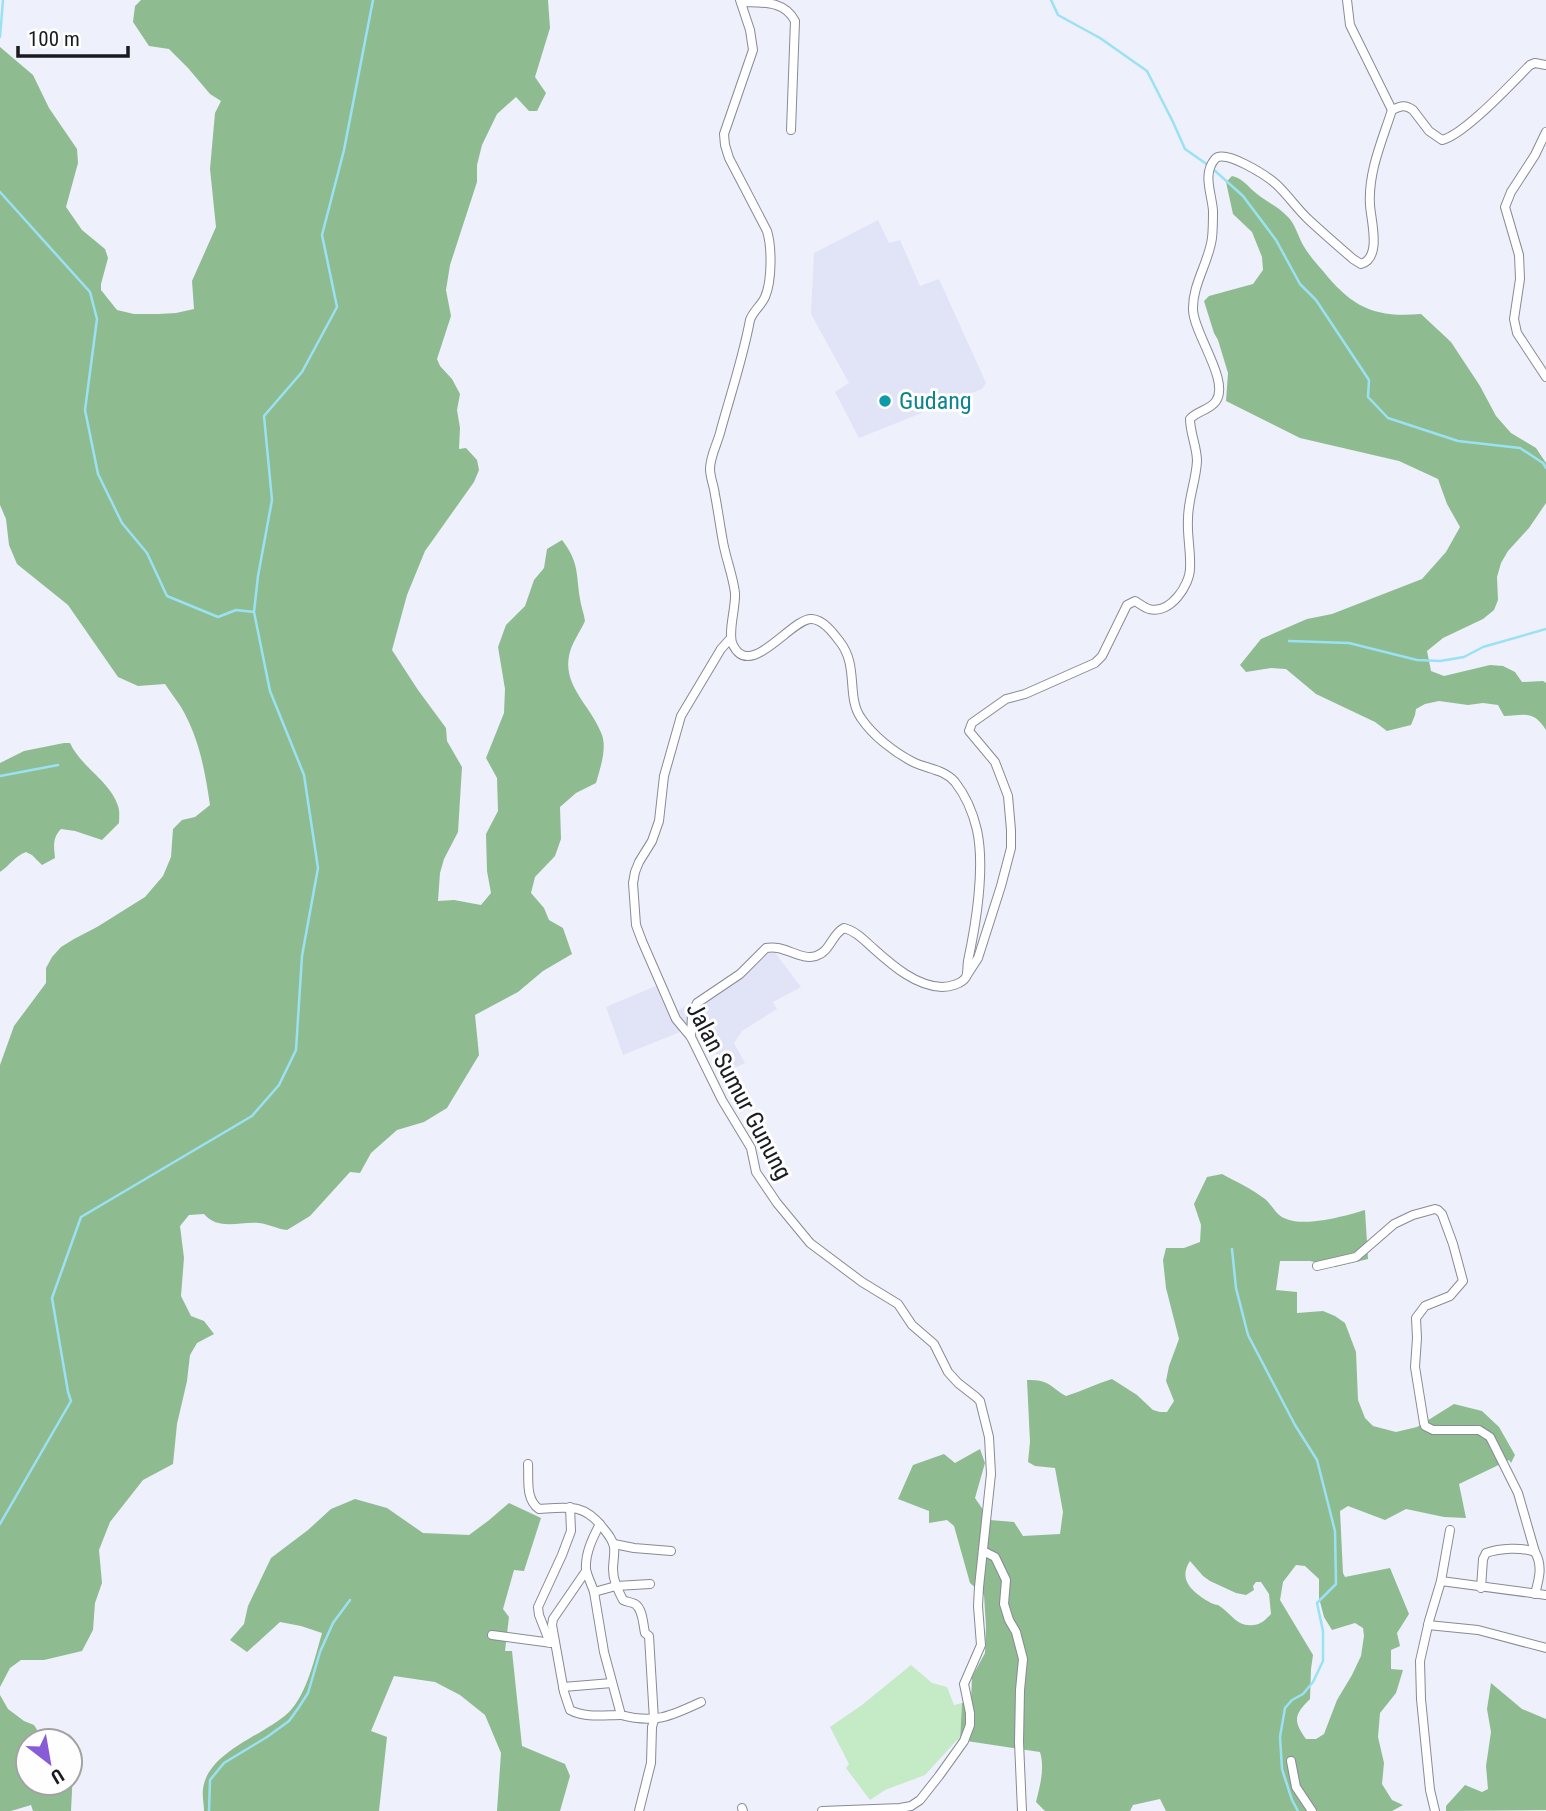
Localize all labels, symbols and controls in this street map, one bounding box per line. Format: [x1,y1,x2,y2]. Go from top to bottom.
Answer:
scale bar [18,14,128,58]
text: 100 m [28,27,80,51]
place label: Gudang [899,387,972,415]
marker: Gudang [877,393,893,409]
street label: Jalan Sumur Gunung [681,998,797,1184]
north arrow [14,1727,84,1797]
text: U [47,1763,68,1789]

